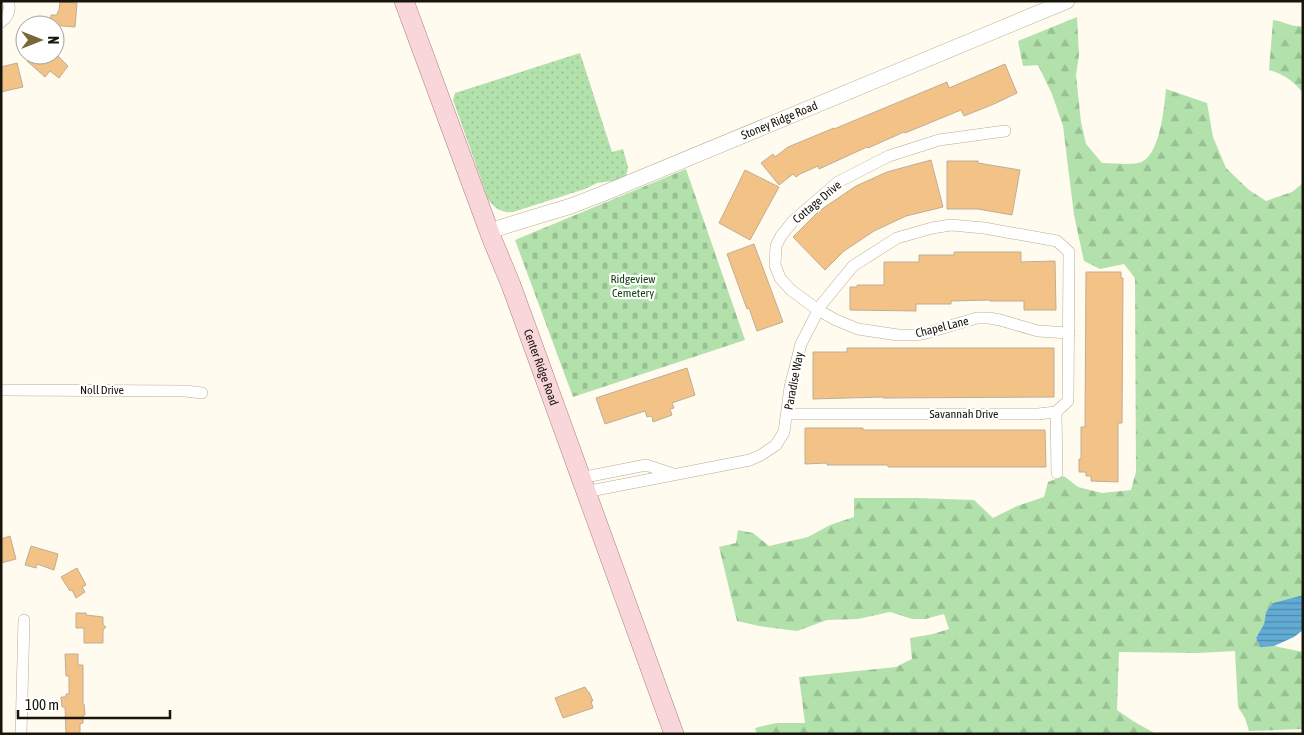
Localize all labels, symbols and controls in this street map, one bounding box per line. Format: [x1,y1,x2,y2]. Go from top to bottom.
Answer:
north arrow [15,15,65,65]
text: N [45,36,61,44]
street label: Stoney Ridge Road [739,98,820,142]
street label: Cottage Drive [790,178,844,226]
park label: Ridgeview Cemetery [611,272,655,300]
street label: Chapel Lane [914,314,970,340]
street label: Center Ridge Road [521,327,561,407]
street label: Paradise Way [782,351,806,411]
street label: Noll Drive [80,383,124,397]
street label: Savannah Drive [929,407,999,421]
scale bar [18,688,170,720]
text: 100 m [25,696,59,713]

